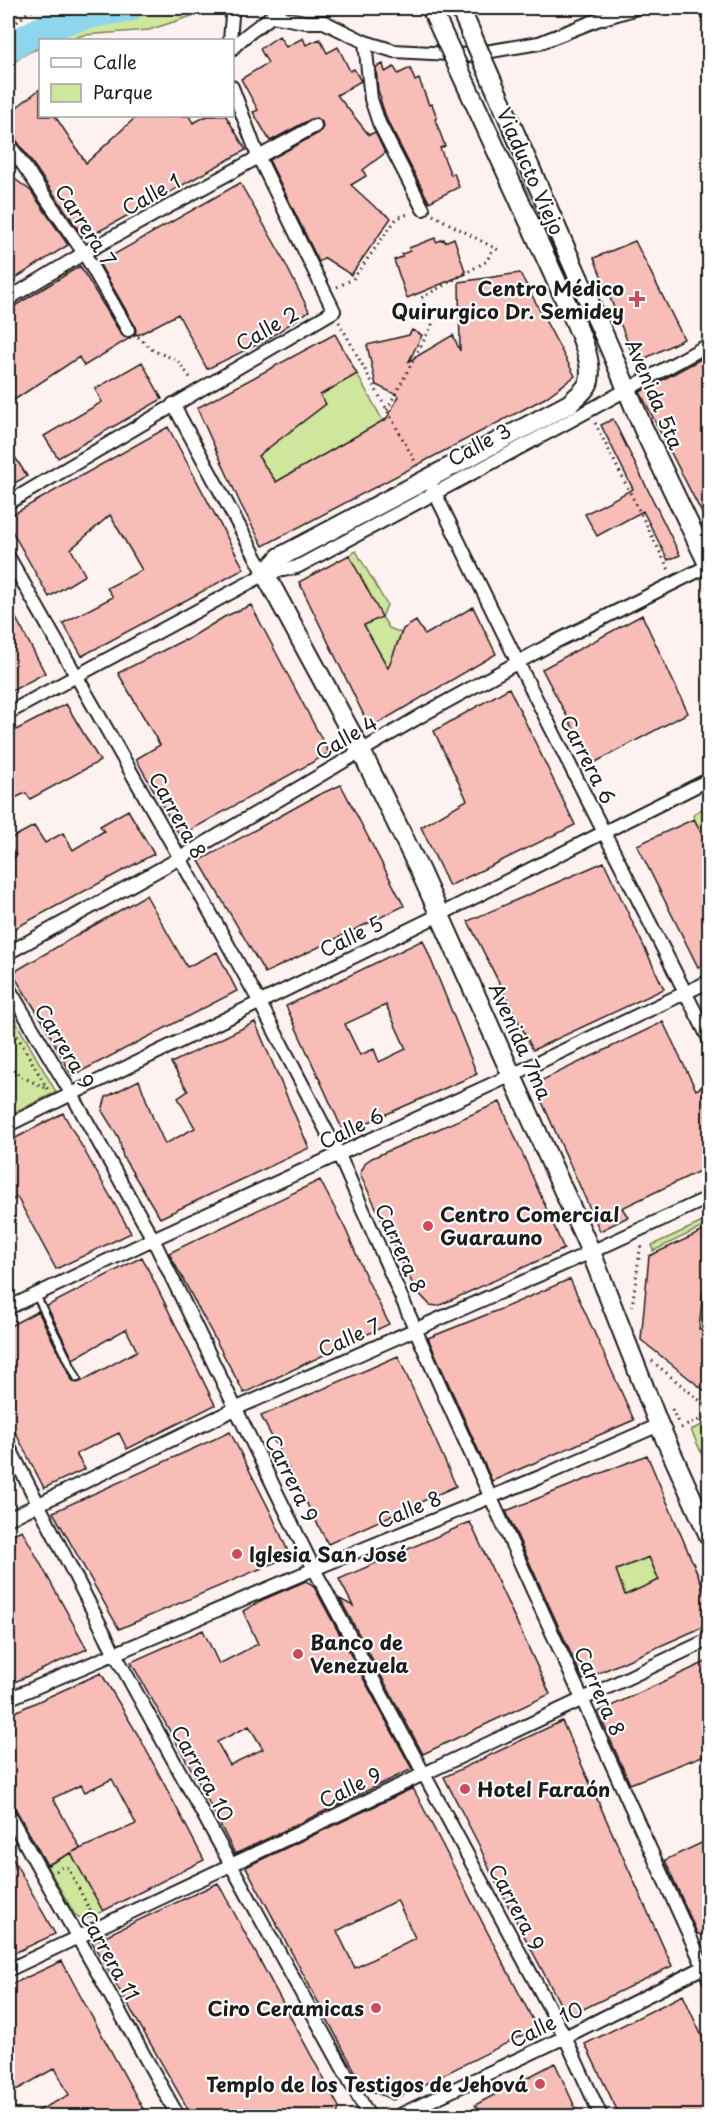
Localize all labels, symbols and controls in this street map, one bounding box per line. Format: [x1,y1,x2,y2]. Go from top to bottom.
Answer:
legend [39,39,234,117]
text: Calle [93,48,137,75]
text: Parque [93,78,153,105]
street label: Viaducto Viejo [490,102,572,240]
street label: Calle 1 [116,166,186,222]
street label: Carrera 7 [48,178,124,272]
place label: Centro Médico Quirurgico Dr. Semidey [392,273,624,326]
marker: Centro Médico Quirurgico Dr. Semidey [628,290,646,308]
street label: Calle 2 [230,298,304,358]
street label: Avenida 5ta [618,334,692,454]
street label: Calle 3 [442,415,516,473]
street label: Calle 4 [309,707,383,767]
street label: Carrera 6 [553,709,623,809]
street label: Carrera 8 [142,766,214,864]
street label: Calle 5 [314,908,388,964]
street label: Avenida 7ma [482,978,560,1105]
street label: Carrera 9 [28,998,102,1094]
street label: Calle 6 [314,1100,388,1156]
street label: Carrera 8 [368,1199,434,1297]
place label: Centro Comercial Guarauno [440,1199,619,1252]
marker: Centro Comercial Guarauno [421,1219,435,1233]
street label: Calle 7 [313,1310,385,1364]
street label: Carrera 9 [258,1429,326,1527]
street label: Calle 8 [372,1483,446,1535]
place label: Iglesia San José [249,1539,407,1569]
marker: Iglesia San José [230,1547,244,1561]
place label: Banco de Venezuela [310,1627,409,1680]
street label: Carrera 8 [567,1642,633,1740]
marker: Banco de Venezuela [291,1647,305,1661]
street label: Carrera 10 [164,1719,242,1827]
street label: Calle 9 [314,1759,386,1815]
place label: Hotel Faraón [477,1774,610,1804]
marker: Hotel Faraón [458,1782,472,1796]
street label: Carrera 9 [482,1858,552,1956]
street label: Carrera 11 [73,1904,147,2006]
place label: Ciro Ceramicas [207,1993,364,2023]
street label: Calle 10 [504,1993,588,2055]
marker: Ciro Ceramicas [369,2001,383,2015]
place label: Templo de los Testigos de Jehová [206,2069,528,2099]
marker: Templo de los Testigos de Jehová [533,2077,547,2091]

